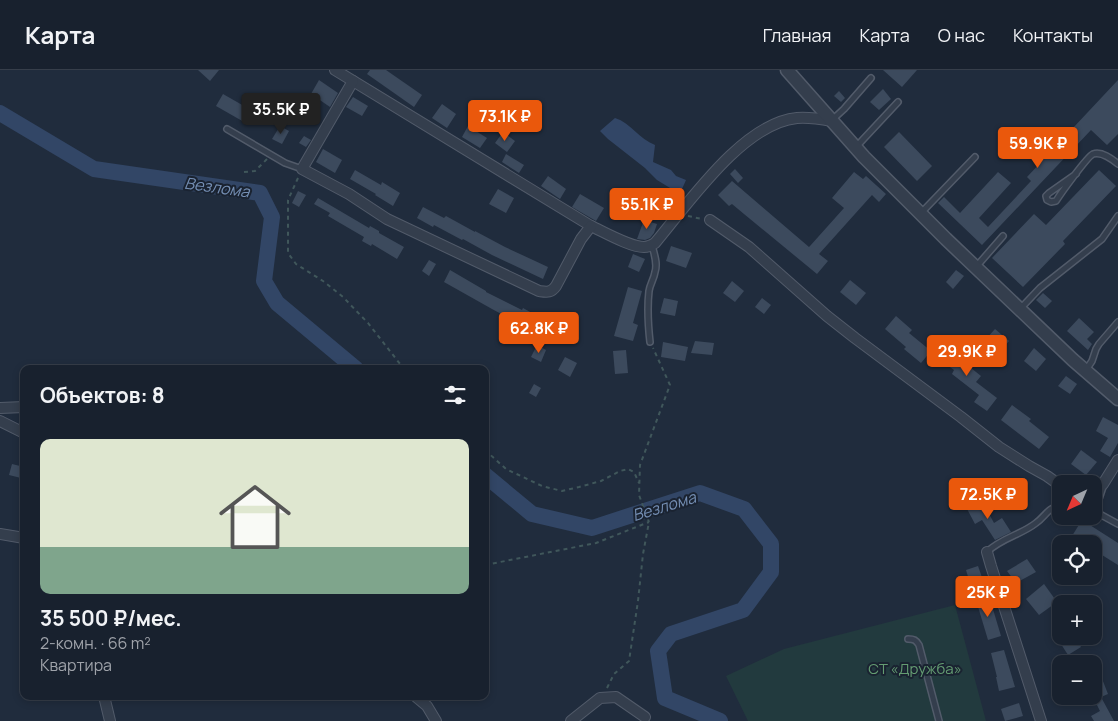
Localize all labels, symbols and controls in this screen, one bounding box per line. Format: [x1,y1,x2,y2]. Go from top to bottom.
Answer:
text: Карта [25,18,95,51]
text: Главная [763,23,832,47]
text: Карта [860,23,910,47]
text: О нас [938,23,985,47]
text: Контакты [1013,23,1093,47]
pin: 35.5K ₽ [235,92,327,135]
text: 35.5K ₽ [252,98,310,120]
pin: 73.1K ₽ [459,100,551,142]
text: 73.1K ₽ [479,105,531,127]
pin: 59.9K ₽ [992,126,1084,169]
text: 59.9K ₽ [1009,132,1067,154]
water label: Везлома [183,172,252,203]
pin: 55.1K ₽ [601,188,693,230]
text: 55.1K ₽ [621,193,673,215]
pin: 62.8K ₽ [493,312,585,354]
text: 62.8K ₽ [510,317,568,339]
pin: 29.9K ₽ [921,334,1013,377]
text: 29.9K ₽ [938,340,996,362]
text: Объектов: 8 [40,381,165,409]
icon: filters [441,381,469,409]
icon: home [210,472,300,562]
north arrow [1052,475,1102,525]
map controls [1052,475,1102,705]
pin: 72.5K ₽ [942,478,1034,520]
text: 72.5K ₽ [960,483,1016,505]
water label: Везлома [629,486,700,526]
button: locate [1052,535,1102,585]
pin: 25K ₽ [953,576,1023,618]
text: 25K ₽ [966,581,1010,603]
button: + [1052,595,1102,645]
text: 35 500 ₽/мес. [40,604,182,632]
text: 2-комн. · 66 m² [40,632,151,654]
text: Квартира [40,654,112,676]
button: − [1052,655,1102,705]
park label: СТ «Дружба» [868,658,962,679]

